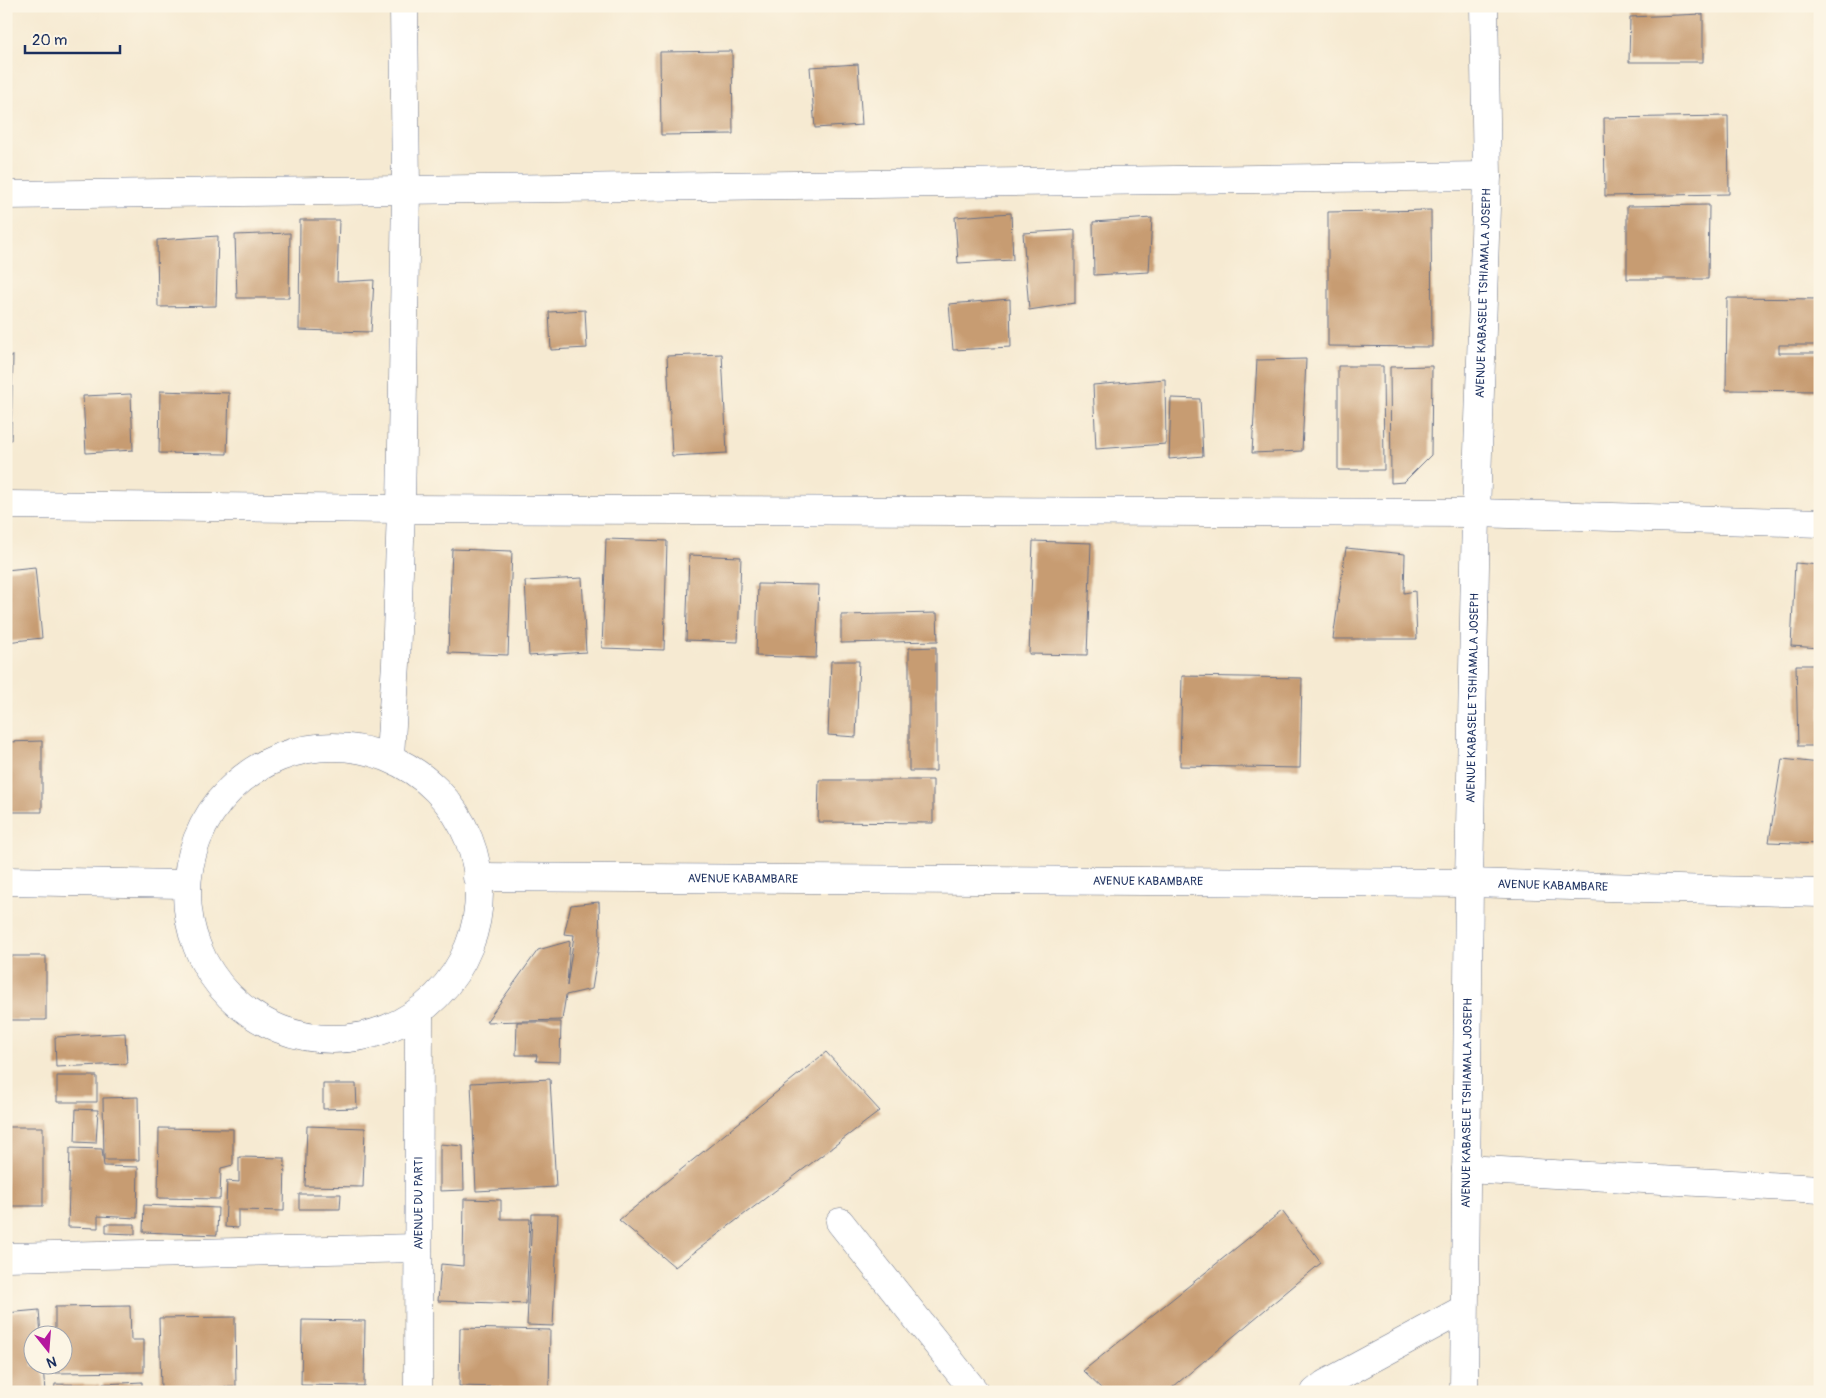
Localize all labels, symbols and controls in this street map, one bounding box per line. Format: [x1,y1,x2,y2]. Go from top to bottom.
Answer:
scale bar [25,22,120,54]
text: 20 m [32,31,67,50]
street label: AVENUE KABASELE TSHIAMALA JOSEPH [1472,188,1494,398]
street label: AVENUE KABASELE TSHIAMALA JOSEPH [1463,593,1482,803]
street label: AVENUE KABAMBARE [688,871,798,886]
street label: AVENUE KABAMBARE [1093,873,1203,889]
street label: AVENUE KABAMBARE [1497,876,1608,894]
street label: AVENUE KABASELE TSHIAMALA JOSEPH [1458,998,1475,1208]
street label: AVENUE DU PARTI [411,1156,426,1250]
north arrow [22,1326,72,1376]
text: N [45,1352,59,1371]

